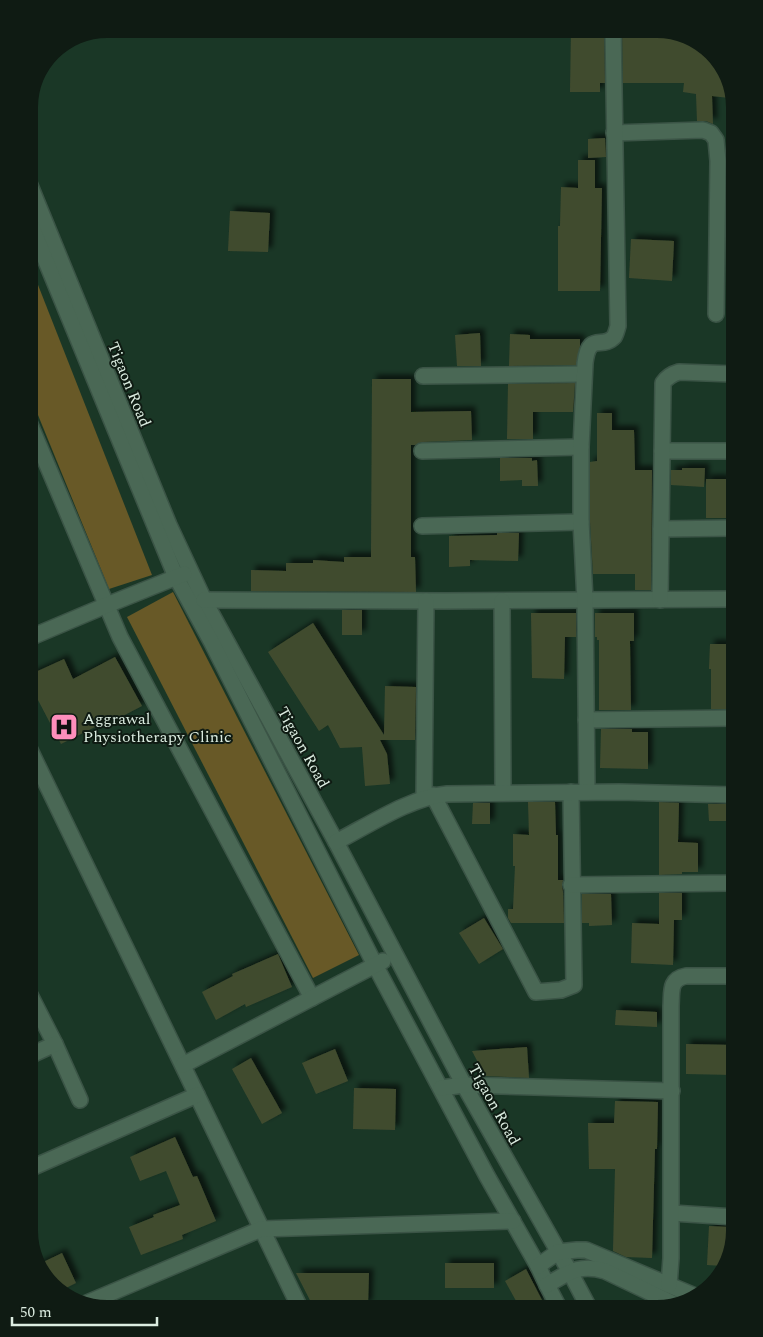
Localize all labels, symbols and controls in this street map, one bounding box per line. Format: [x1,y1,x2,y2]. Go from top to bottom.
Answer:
street label: Tigaon Road [101,338,157,431]
street label: Tigaon Road [271,702,336,793]
place label: Aggrawal Physiotherapy Clinic [83,707,232,749]
hospital icon: Aggrawal Physiotherapy Clinic [49,712,79,742]
street label: Tigaon Road [462,1059,527,1150]
scale bar [12,1294,158,1326]
text: 50 m [20,1301,52,1324]

